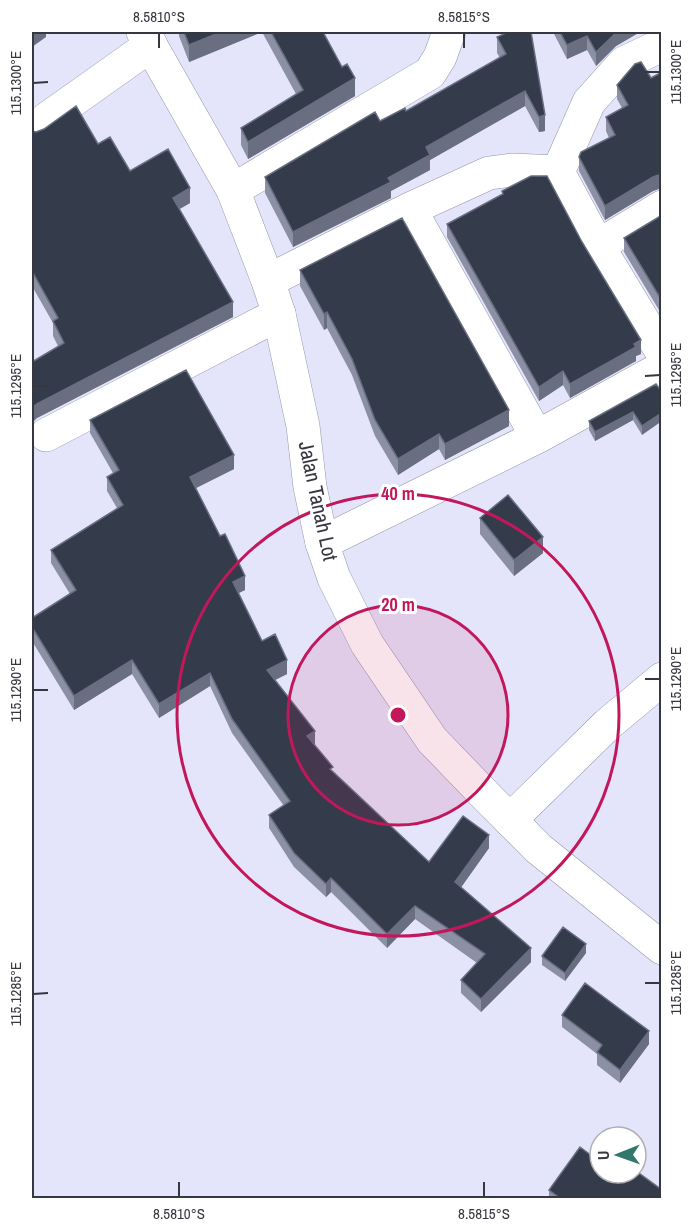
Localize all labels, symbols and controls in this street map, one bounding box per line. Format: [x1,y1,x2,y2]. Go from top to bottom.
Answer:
text: 8.5810°S [133,6,185,27]
text: 8.5815°S [438,6,490,27]
text: 115.1300°E [665,40,686,104]
text: 115.1300°E [5,51,26,115]
text: 115.1295°E [665,343,686,407]
text: 115.1295°E [5,354,26,418]
street label: Jalan Tanah Lot [292,438,345,564]
text: 40 m [381,481,415,506]
text: 20 m [381,592,415,617]
text: 115.1290°E [665,647,686,711]
text: 115.1290°E [5,658,26,722]
centre of rings [388,705,408,725]
text: 115.1285°E [665,951,686,1015]
text: 115.1285°E [5,962,26,1026]
north arrow [588,1125,648,1185]
text: U [592,1150,614,1160]
text: 8.5810°S [153,1203,205,1224]
text: 8.5815°S [458,1203,510,1224]

